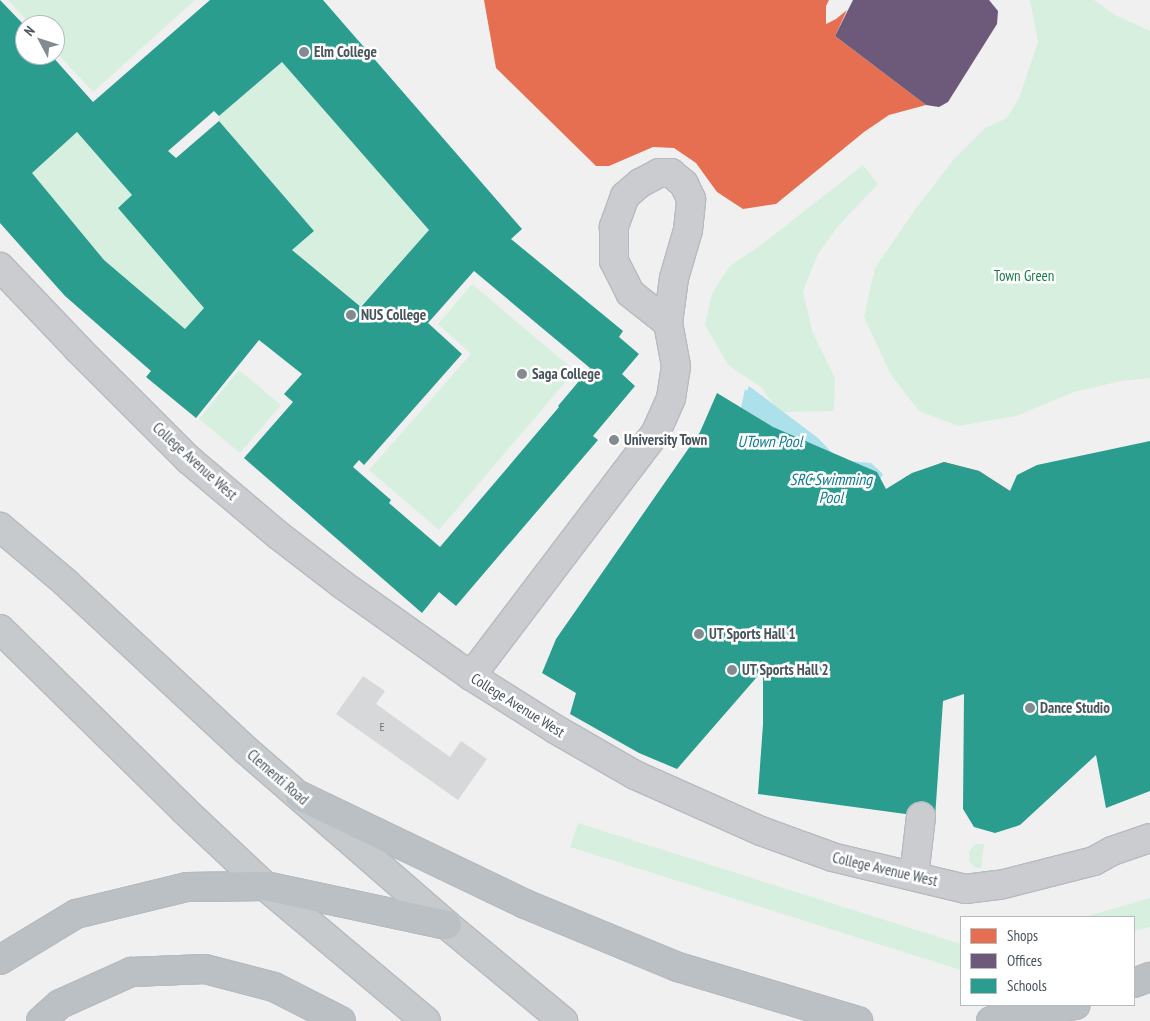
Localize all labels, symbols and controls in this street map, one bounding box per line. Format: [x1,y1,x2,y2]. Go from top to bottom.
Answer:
north arrow [15,15,65,65]
text: N [20,22,39,40]
place label: Elm College [314,43,377,61]
marker: Elm College [298,46,310,58]
park label: Town Green [994,267,1054,285]
place label: NUS College [361,306,426,324]
marker: NUS College [345,309,357,321]
place label: Saga College [532,365,601,383]
marker: Saga College [516,368,528,380]
street label: College Avenue West [149,418,241,504]
place label: University Town [624,431,708,449]
water label: UTown Pool [738,431,802,451]
marker: University Town [608,434,620,446]
water label: SRC Swimming Pool [790,469,872,507]
place label: UT Sports Hall 1 [709,625,796,643]
marker: UT Sports Hall 1 [693,628,705,640]
place label: UT Sports Hall 2 [742,661,829,679]
marker: UT Sports Hall 2 [726,664,738,676]
street label: College Avenue West [467,669,569,741]
place label: Dance Studio [1040,699,1110,717]
marker: Dance Studio [1024,702,1036,714]
house number: E [379,720,385,734]
street label: Clementi Road [244,746,312,808]
street label: College Avenue West [830,848,940,890]
legend [960,916,1135,1006]
text: Shops [1007,926,1038,945]
text: Offices [1007,951,1042,970]
text: Schools [1007,976,1047,995]

